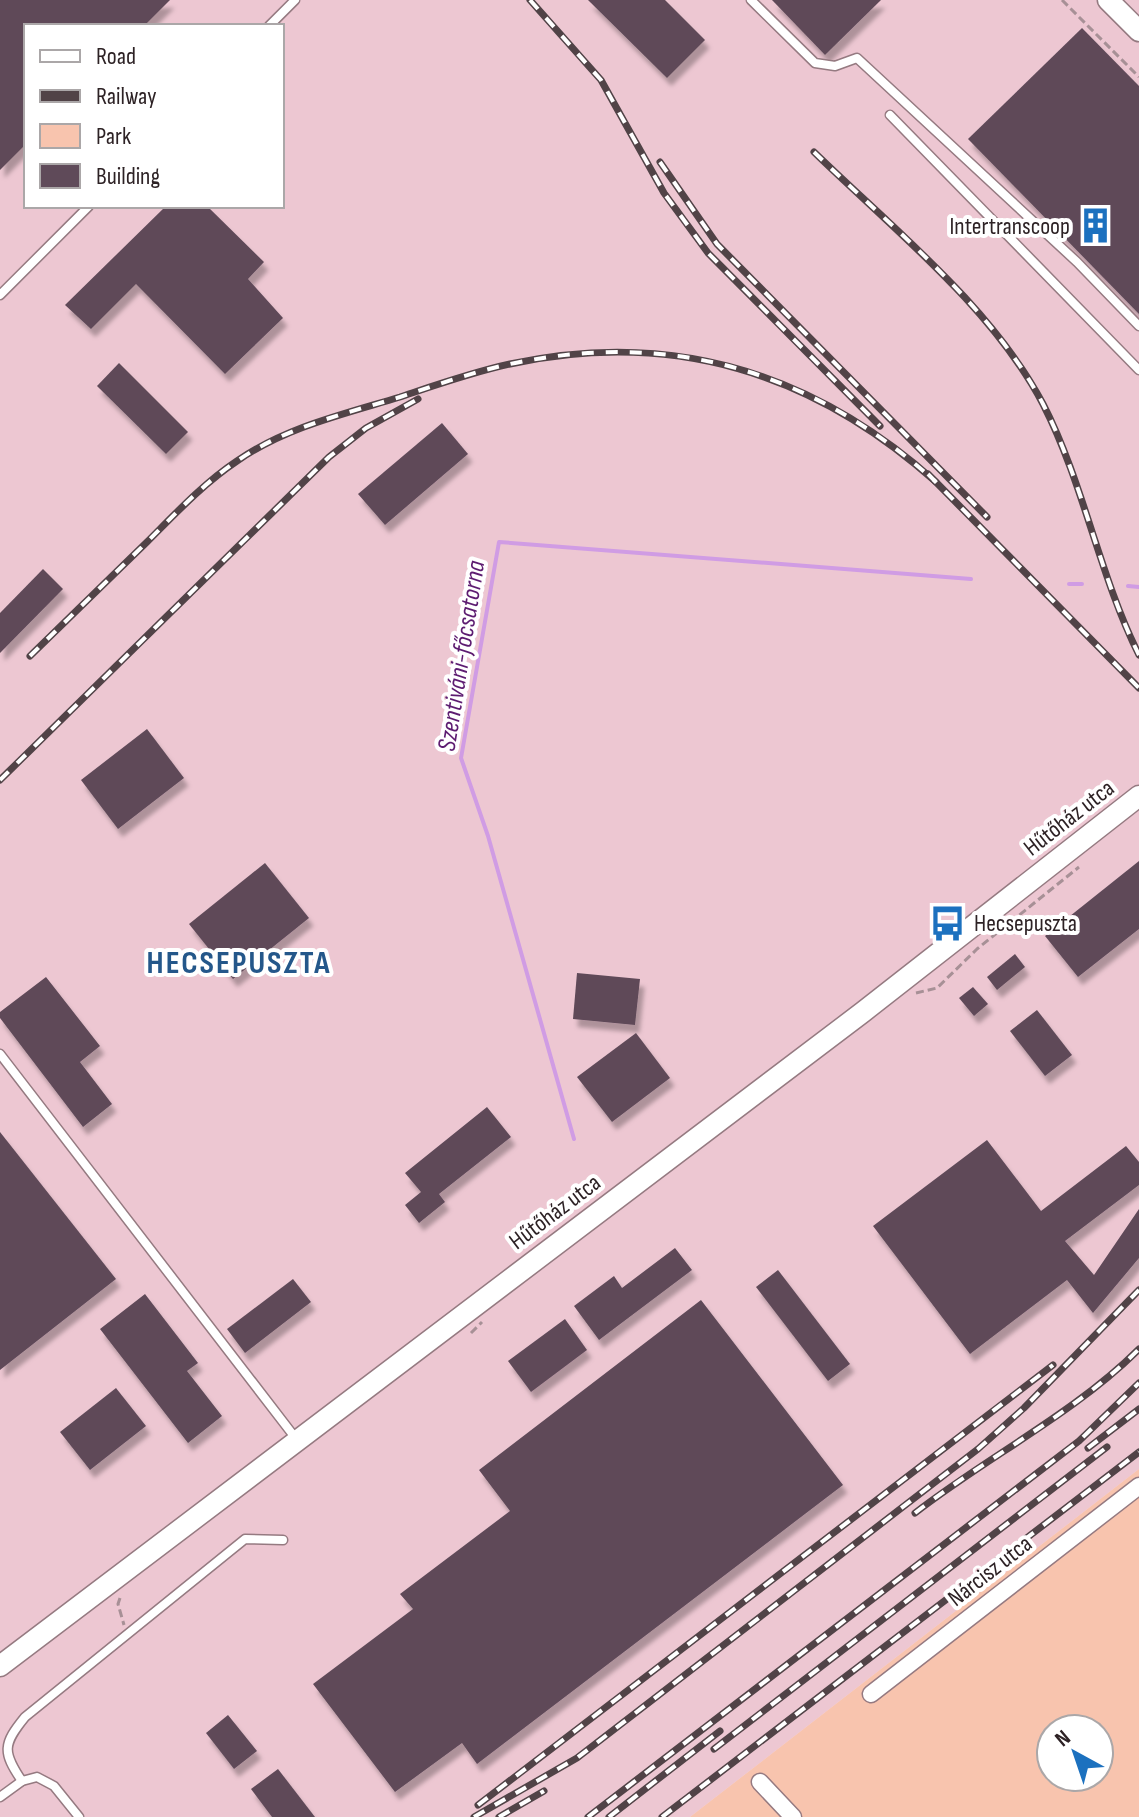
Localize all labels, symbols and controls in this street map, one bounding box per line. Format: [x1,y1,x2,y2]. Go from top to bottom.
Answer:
legend [24,24,284,208]
text: Road [96,42,136,71]
text: Railway [96,82,156,111]
text: Park [96,122,131,151]
text: Building [96,162,160,191]
building icon: Intertranscoop [1077,207,1115,245]
place label: Intertranscoop [949,212,1070,241]
water label: Szentiváni-főcsatorna [432,558,492,754]
street label: Hűtőház utca [1018,774,1120,862]
bus stop icon: Hecsepuszta [929,904,967,942]
place label: Hecsepuszta [974,909,1077,938]
district label: HECSEPUSZTA [147,944,331,983]
street label: Hűtőház utca [504,1168,606,1256]
street label: Nárcisz utca [942,1529,1038,1613]
north arrow [1035,1713,1115,1793]
text: N [1050,1725,1076,1753]

